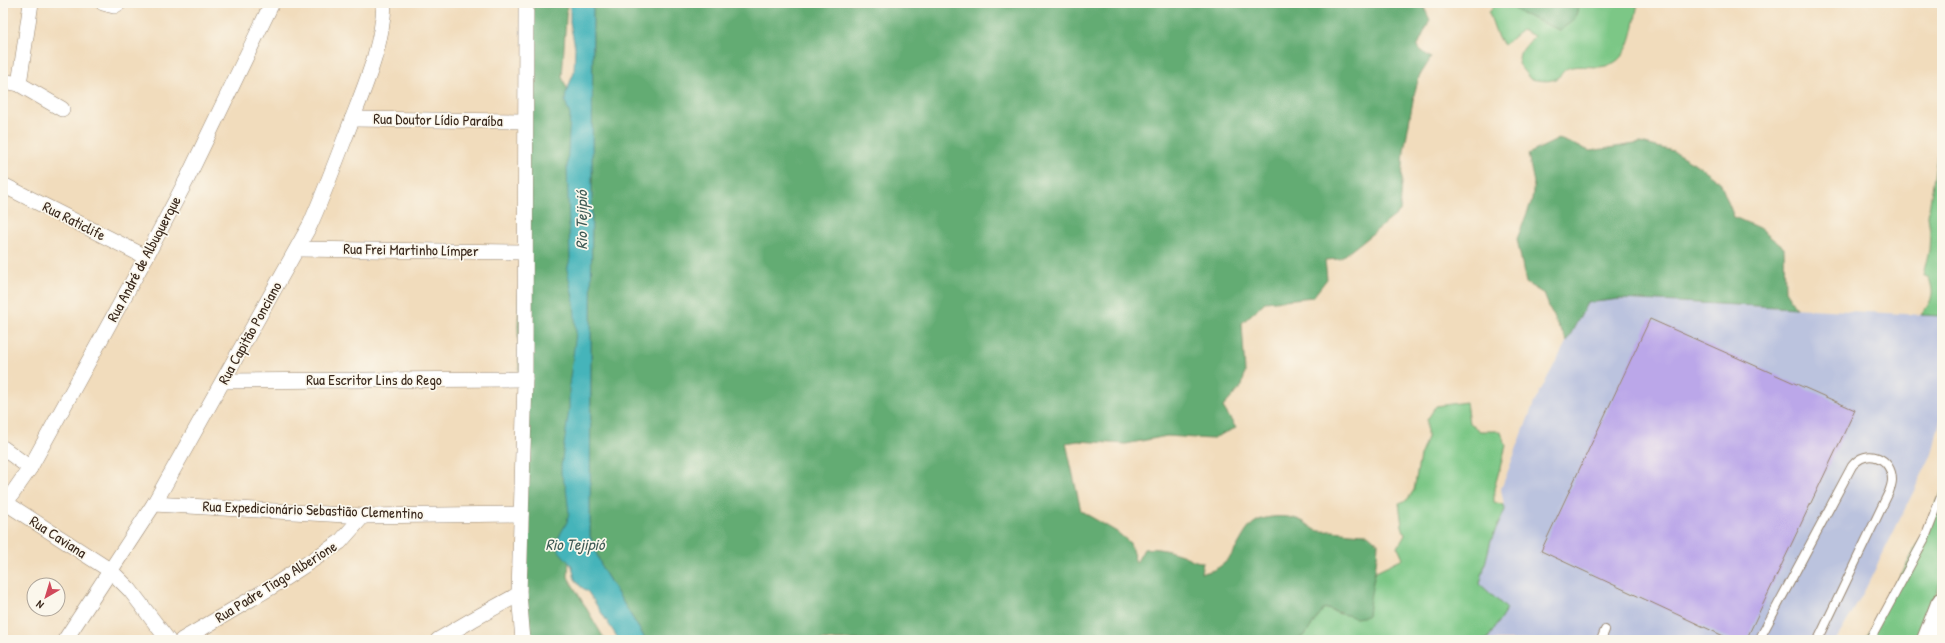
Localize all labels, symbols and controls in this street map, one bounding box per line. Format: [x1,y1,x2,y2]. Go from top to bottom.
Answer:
street label: Rua Doutor Lídio Paraíba [373,108,503,131]
water label: Rio Tejipió [570,189,592,250]
street label: Rua André de Albuquerque [102,192,186,325]
street label: Rua Raticlife [39,196,109,245]
street label: Rua Frei Martinho Límper [343,238,479,261]
street label: Rua Capitão Ponciano [213,278,286,388]
street label: Rua Escritor Lins do Rego [306,369,442,390]
street label: Rua Expedicionário Sebastião Clementino [202,495,424,524]
street label: Rua Caviana [26,510,91,563]
water label: Rio Tejipió [545,533,606,555]
street label: Rua Padre Tiago Alberione [211,536,341,628]
north arrow [26,577,66,617]
text: N [33,597,46,612]

